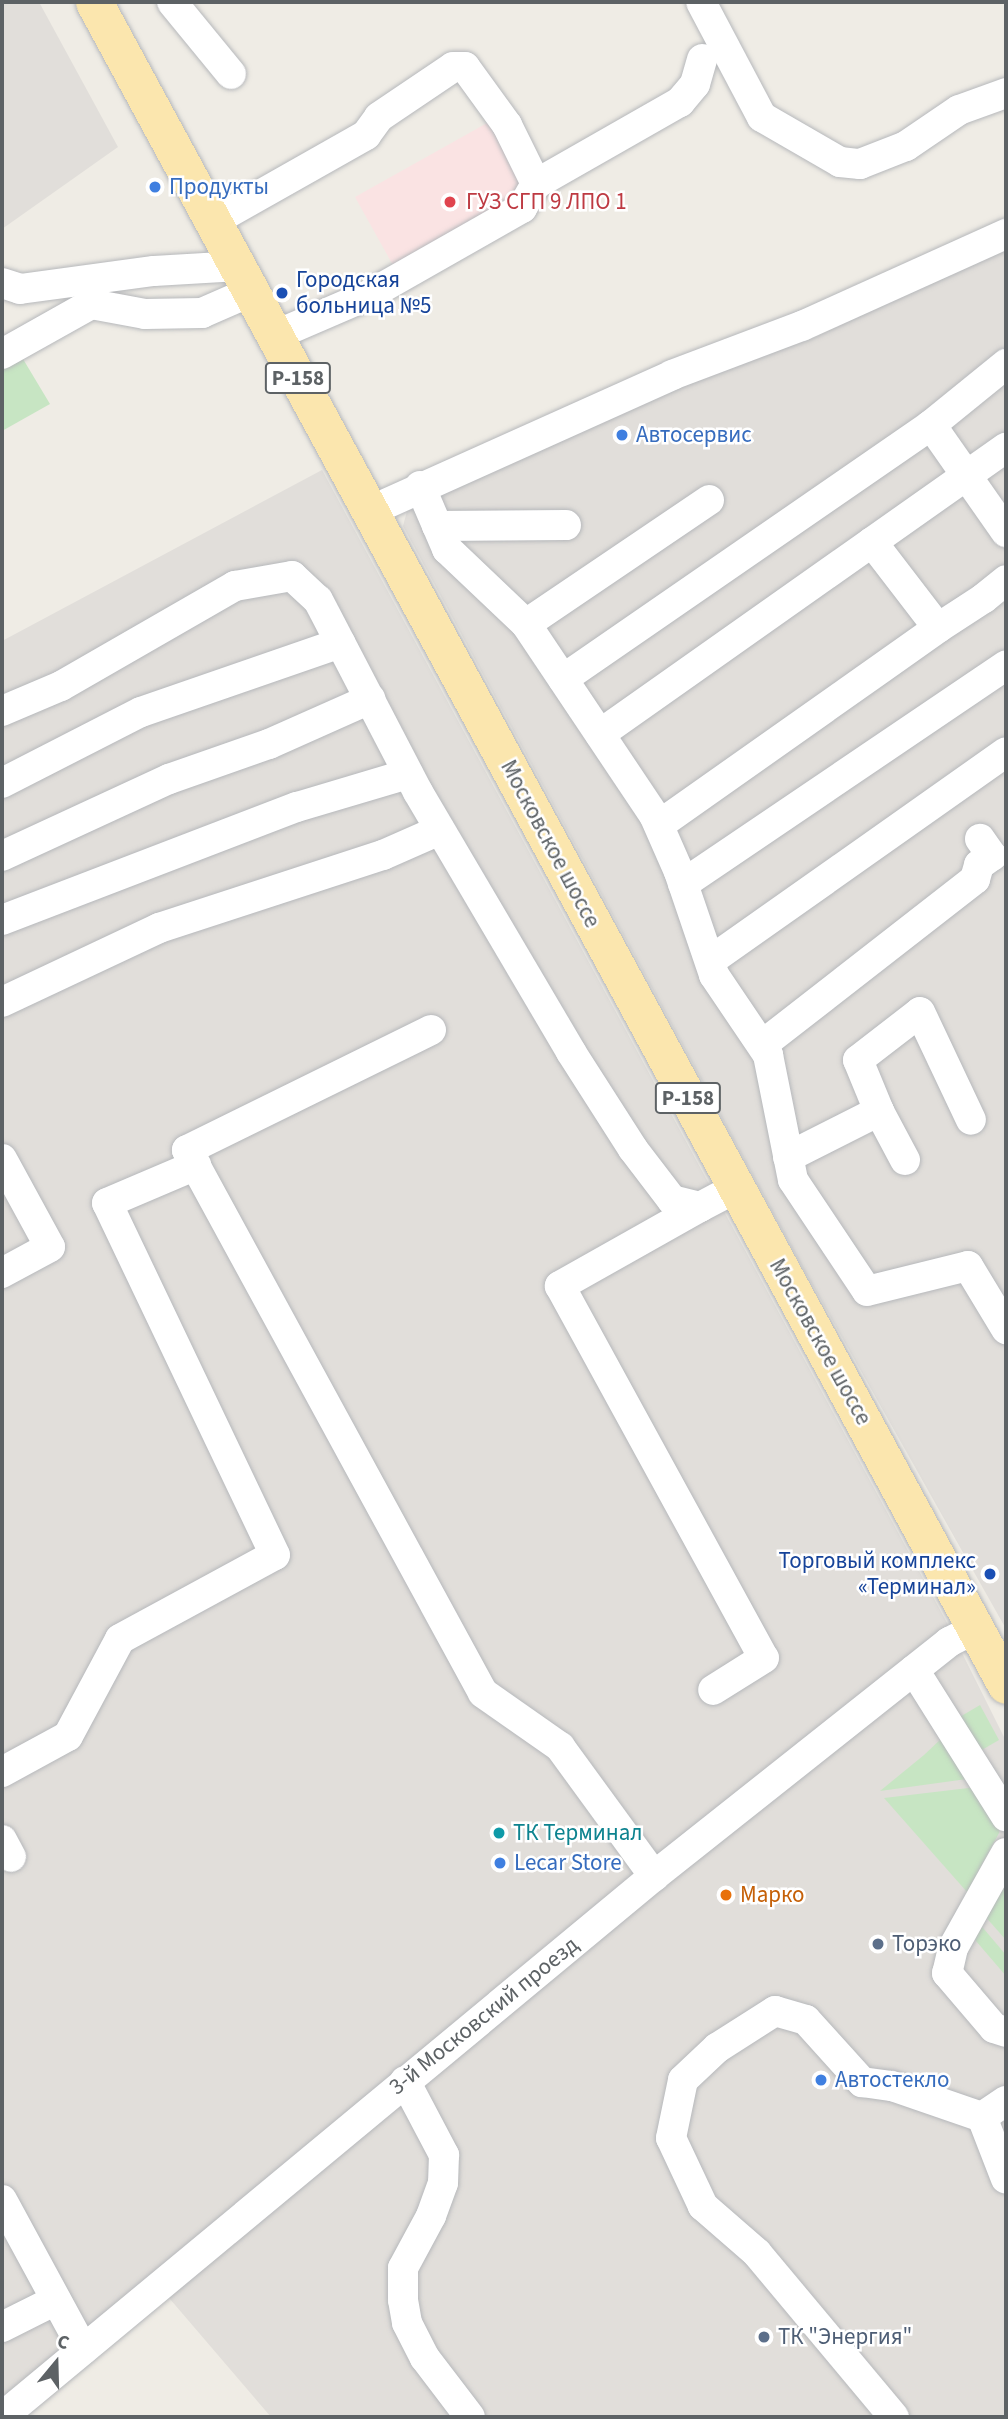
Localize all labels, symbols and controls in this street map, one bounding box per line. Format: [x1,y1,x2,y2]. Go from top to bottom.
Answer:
place label: Продукты [169,173,269,201]
marker: Продукты [147,179,163,195]
place label: ГУЗ СГП 9 ЛПО 1 [466,188,627,216]
marker: ГУЗ СГП 9 ЛПО 1 [440,192,460,212]
place label: Городская больница №5 [296,266,431,320]
marker: Городская больница №5 [274,285,290,301]
road number: Р-158 [265,360,331,396]
place label: Автосервис [636,421,752,449]
marker: Автосервис [614,427,630,443]
street label: Московское шоссе [494,755,606,933]
road number: Р-158 [655,1080,721,1116]
street label: Московское шоссе [763,1254,877,1430]
place label: Торговый комплекс «Терминал» [778,1547,976,1601]
marker: Торговый комплекс «Терминал» [982,1566,998,1582]
place label: ТК Терминал [513,1819,643,1847]
marker: ТК Терминал [491,1825,507,1841]
place label: Lecar Store [514,1849,622,1877]
marker: Lecar Store [492,1855,508,1871]
place label: Марко [740,1881,805,1909]
marker: Марко [718,1887,734,1903]
place label: Торэко [892,1930,961,1958]
street label: 3-й Московский проезд [384,1931,584,2101]
marker: Торэко [870,1936,886,1952]
place label: Автостекло [835,2066,949,2094]
marker: Автостекло [813,2072,829,2088]
place label: ТК "Энергия" [778,2323,912,2351]
north arrow [21,2328,91,2398]
text: С [53,2328,73,2357]
marker: ТК "Энергия" [756,2329,772,2345]

